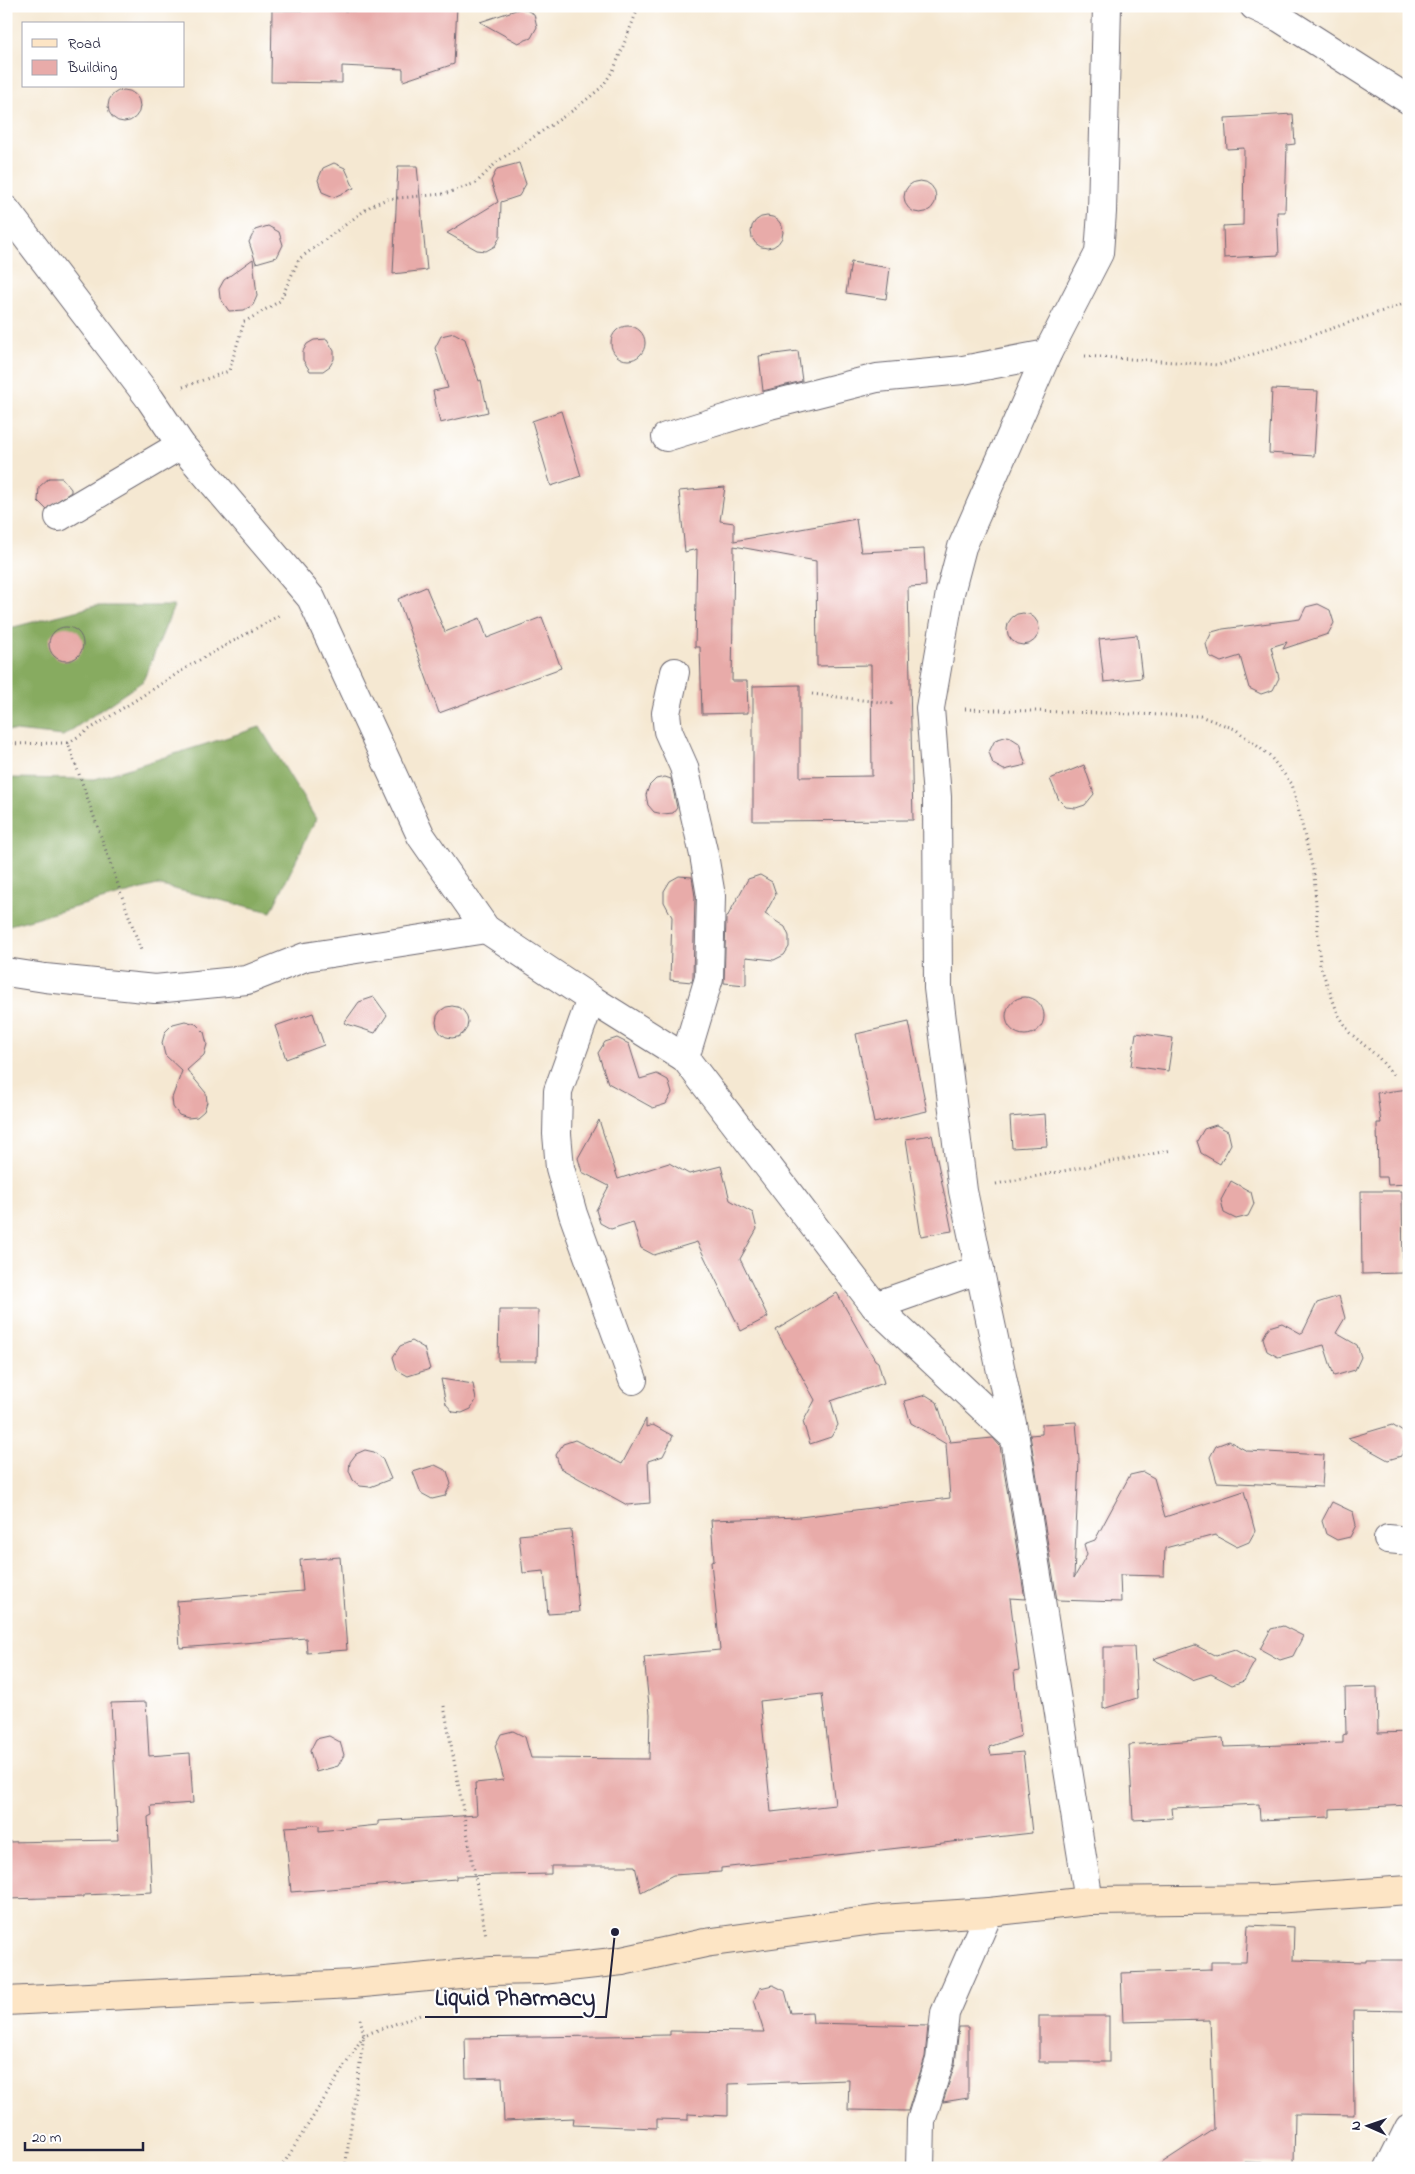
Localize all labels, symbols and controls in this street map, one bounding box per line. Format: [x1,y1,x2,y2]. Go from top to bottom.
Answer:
legend [22,22,185,88]
text: Road [68,33,101,55]
text: Building [67,57,117,80]
callout: Liquid Pharmacy [425,1978,606,2017]
text: Liquid Pharmacy [435,1982,595,2018]
north arrow [1342,2102,1392,2152]
scale bar [25,2119,142,2151]
text: N [1346,2121,1367,2131]
text: 20 m [32,2127,62,2149]

